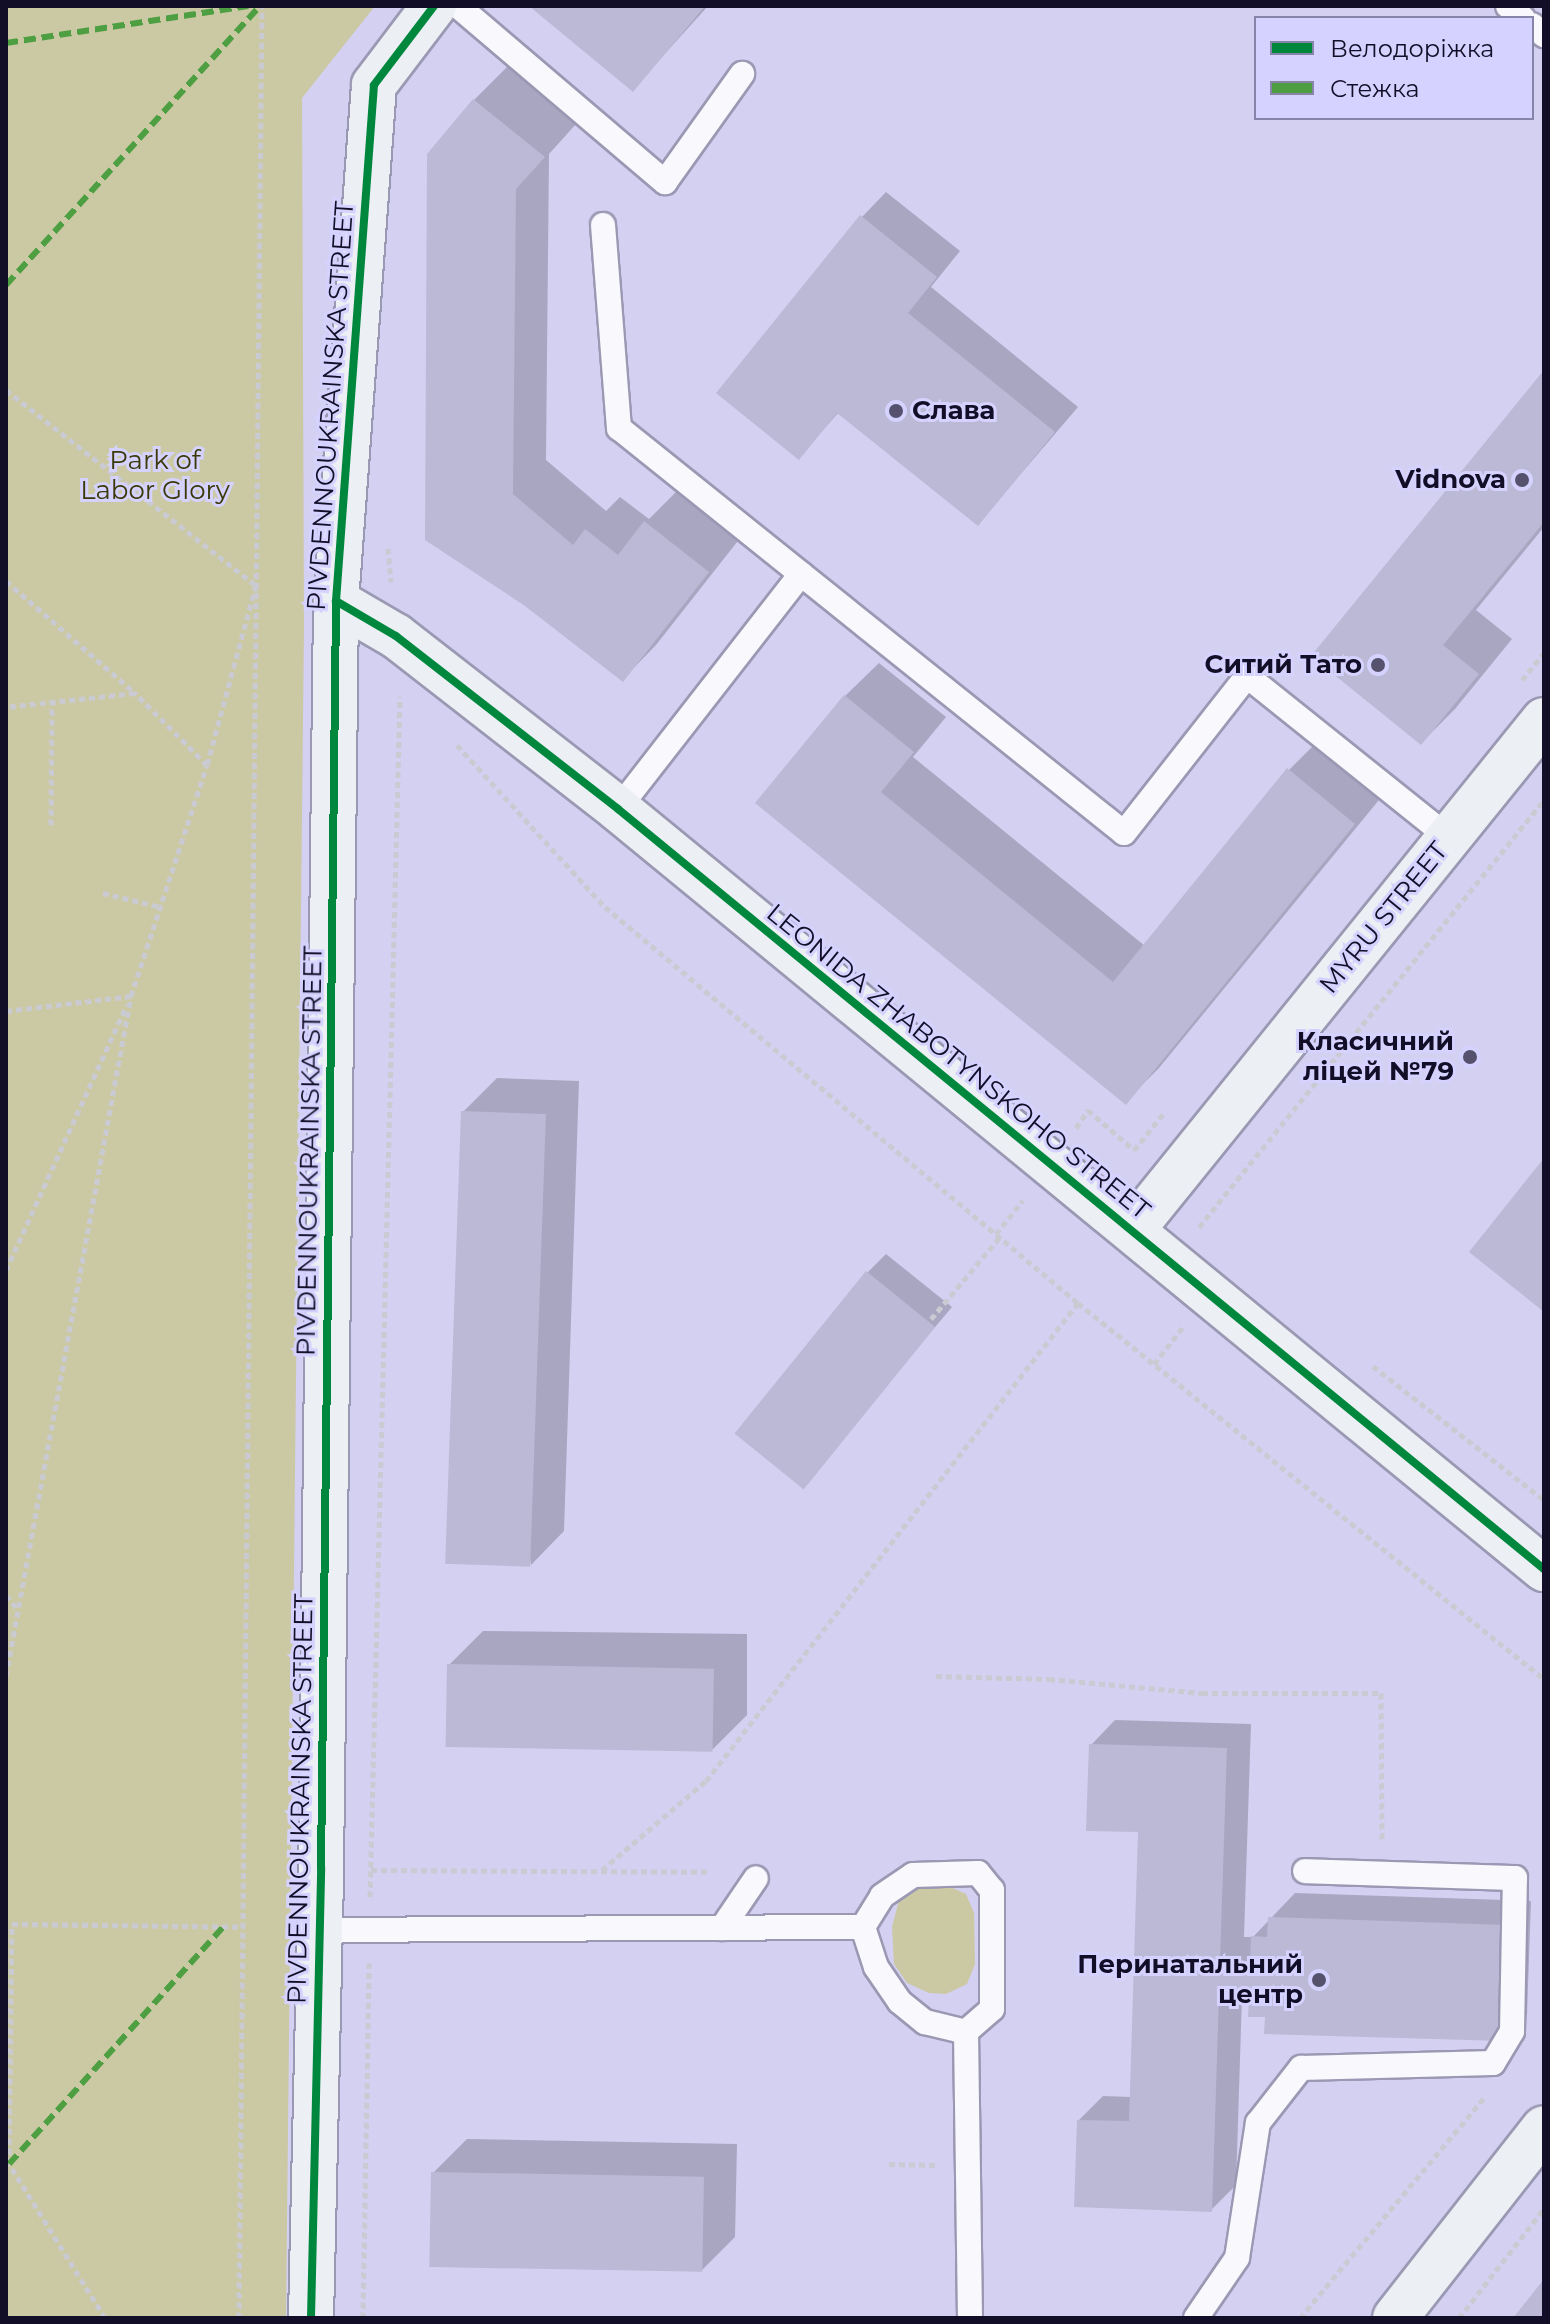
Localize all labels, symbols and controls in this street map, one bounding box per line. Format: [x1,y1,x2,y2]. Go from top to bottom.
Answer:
legend [1254,16,1534,120]
text: Велодоріжка [1330,34,1494,63]
text: Стежка [1330,74,1420,103]
street label: PIVDENNOUKRAINSKA STREET [301,200,361,612]
place label: Слава [912,395,995,427]
marker: Слава [887,402,905,420]
park label: Park of Labor Glory [80,445,230,506]
place label: Vidnova [1395,464,1506,496]
marker: Vidnova [1513,471,1531,489]
place label: Ситий Тато [1205,649,1362,681]
marker: Ситий Тато [1369,656,1387,674]
street label: MYRU STREET [1313,836,1455,1000]
street label: LEONIDA ZHABOTYNSKOHO STREET [760,898,1156,1226]
street label: PIVDENNOUKRAINSKA STREET [291,946,329,1356]
place label: Класичний ліцей №79 [1297,1026,1454,1088]
marker: Класичний ліцей №79 [1461,1048,1479,1066]
street label: PIVDENNOUKRAINSKA STREET [282,1594,320,2004]
place label: Перинатальний центр [1077,1949,1303,2010]
marker: Перинатальний центр [1310,1971,1328,1989]

